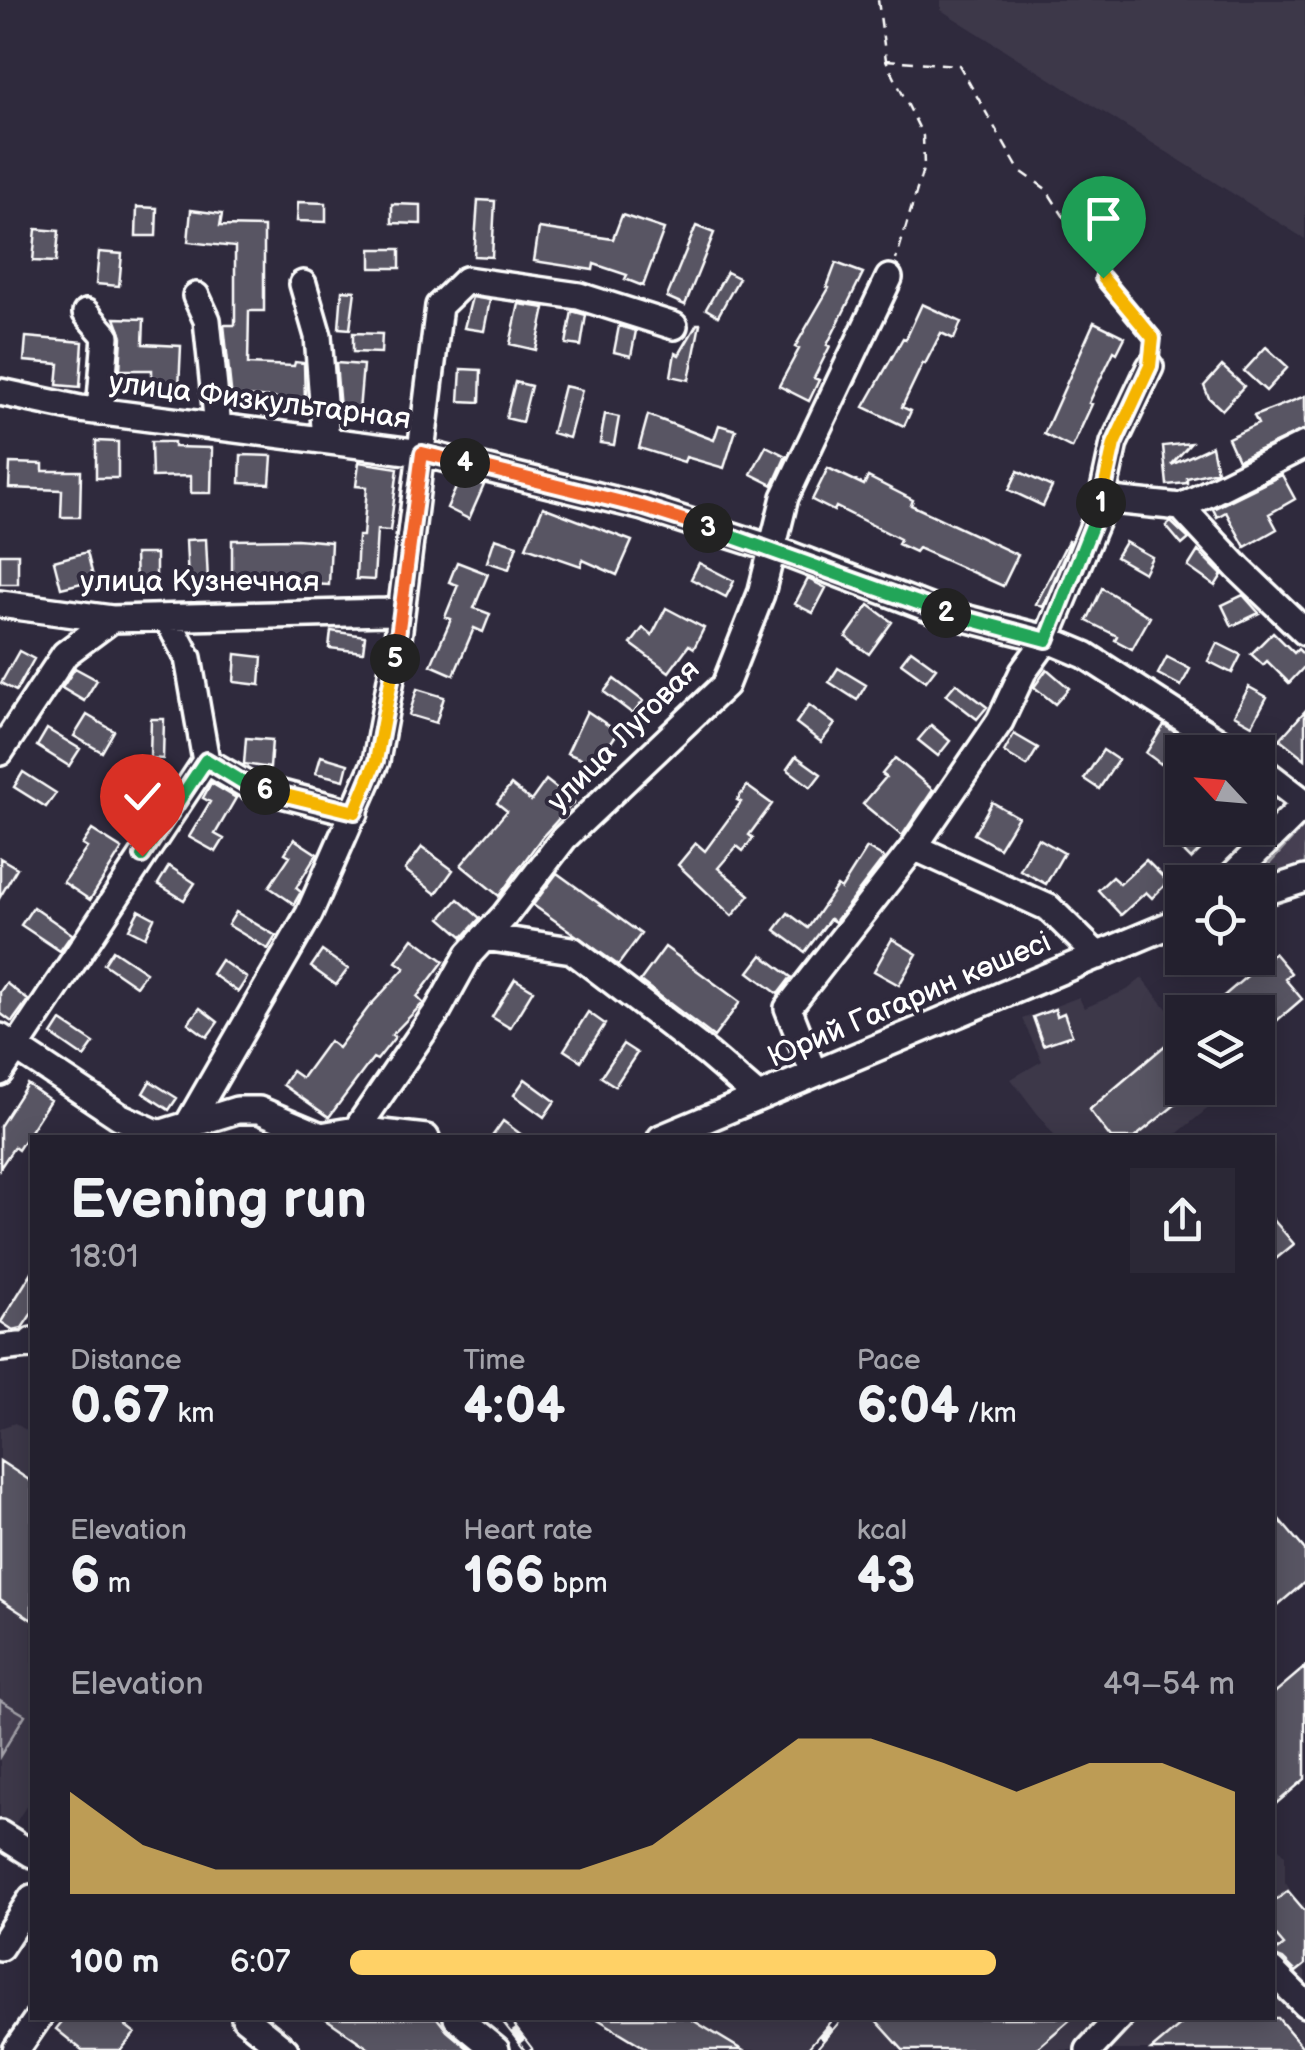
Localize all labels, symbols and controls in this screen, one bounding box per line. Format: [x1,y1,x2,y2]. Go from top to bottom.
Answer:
pin [1061,176,1146,279]
icon: arrive [1076,191,1131,246]
street label: улица Физкультарная [107,365,413,437]
pin: 4 [440,438,490,488]
text: 4 [457,446,473,479]
pin: 1 [1076,478,1126,528]
text: 1 [1095,486,1107,519]
pin: 3 [683,503,733,553]
text: 3 [700,511,716,544]
street label: улица Кузнечная [80,564,320,600]
pin: 2 [921,588,971,638]
text: 2 [938,596,954,629]
pin: 5 [370,634,420,684]
text: 5 [387,642,403,675]
street label: улица Луговая [540,652,707,819]
north arrow [1165,735,1275,845]
map controls [1165,735,1275,1105]
pin [100,754,185,857]
pin: 6 [240,765,290,815]
icon: check [115,769,170,824]
text: 6 [257,773,273,806]
button: locate [1165,865,1275,975]
street label: Юрий Гагарин көшесі [762,924,1056,1076]
button: layers [1165,995,1275,1105]
text: Evening run [70,1167,367,1234]
button: share [1130,1168,1235,1273]
text: 18:01 [70,1238,139,1277]
text: Distance [70,1344,182,1377]
text: Time [463,1344,525,1377]
text: Pace [857,1344,921,1377]
text: 0.67 [70,1377,170,1437]
text: 4:04 [463,1377,565,1437]
text: 6:04 [857,1377,960,1437]
text: km [170,1397,215,1430]
text: /km [960,1397,1017,1430]
text: Elevation [70,1514,187,1547]
text: Heart rate [463,1514,593,1547]
text: kcal [857,1514,907,1547]
text: 6 [70,1547,100,1607]
text: 166 [463,1547,545,1607]
text: 43 [857,1547,915,1607]
text: m [100,1567,131,1600]
text: bpm [545,1567,608,1600]
text: Elevation [70,1665,203,1704]
text: 49–54 m [1103,1665,1235,1704]
text: 100 m [70,1943,159,1982]
text: 6:07 [230,1943,291,1982]

